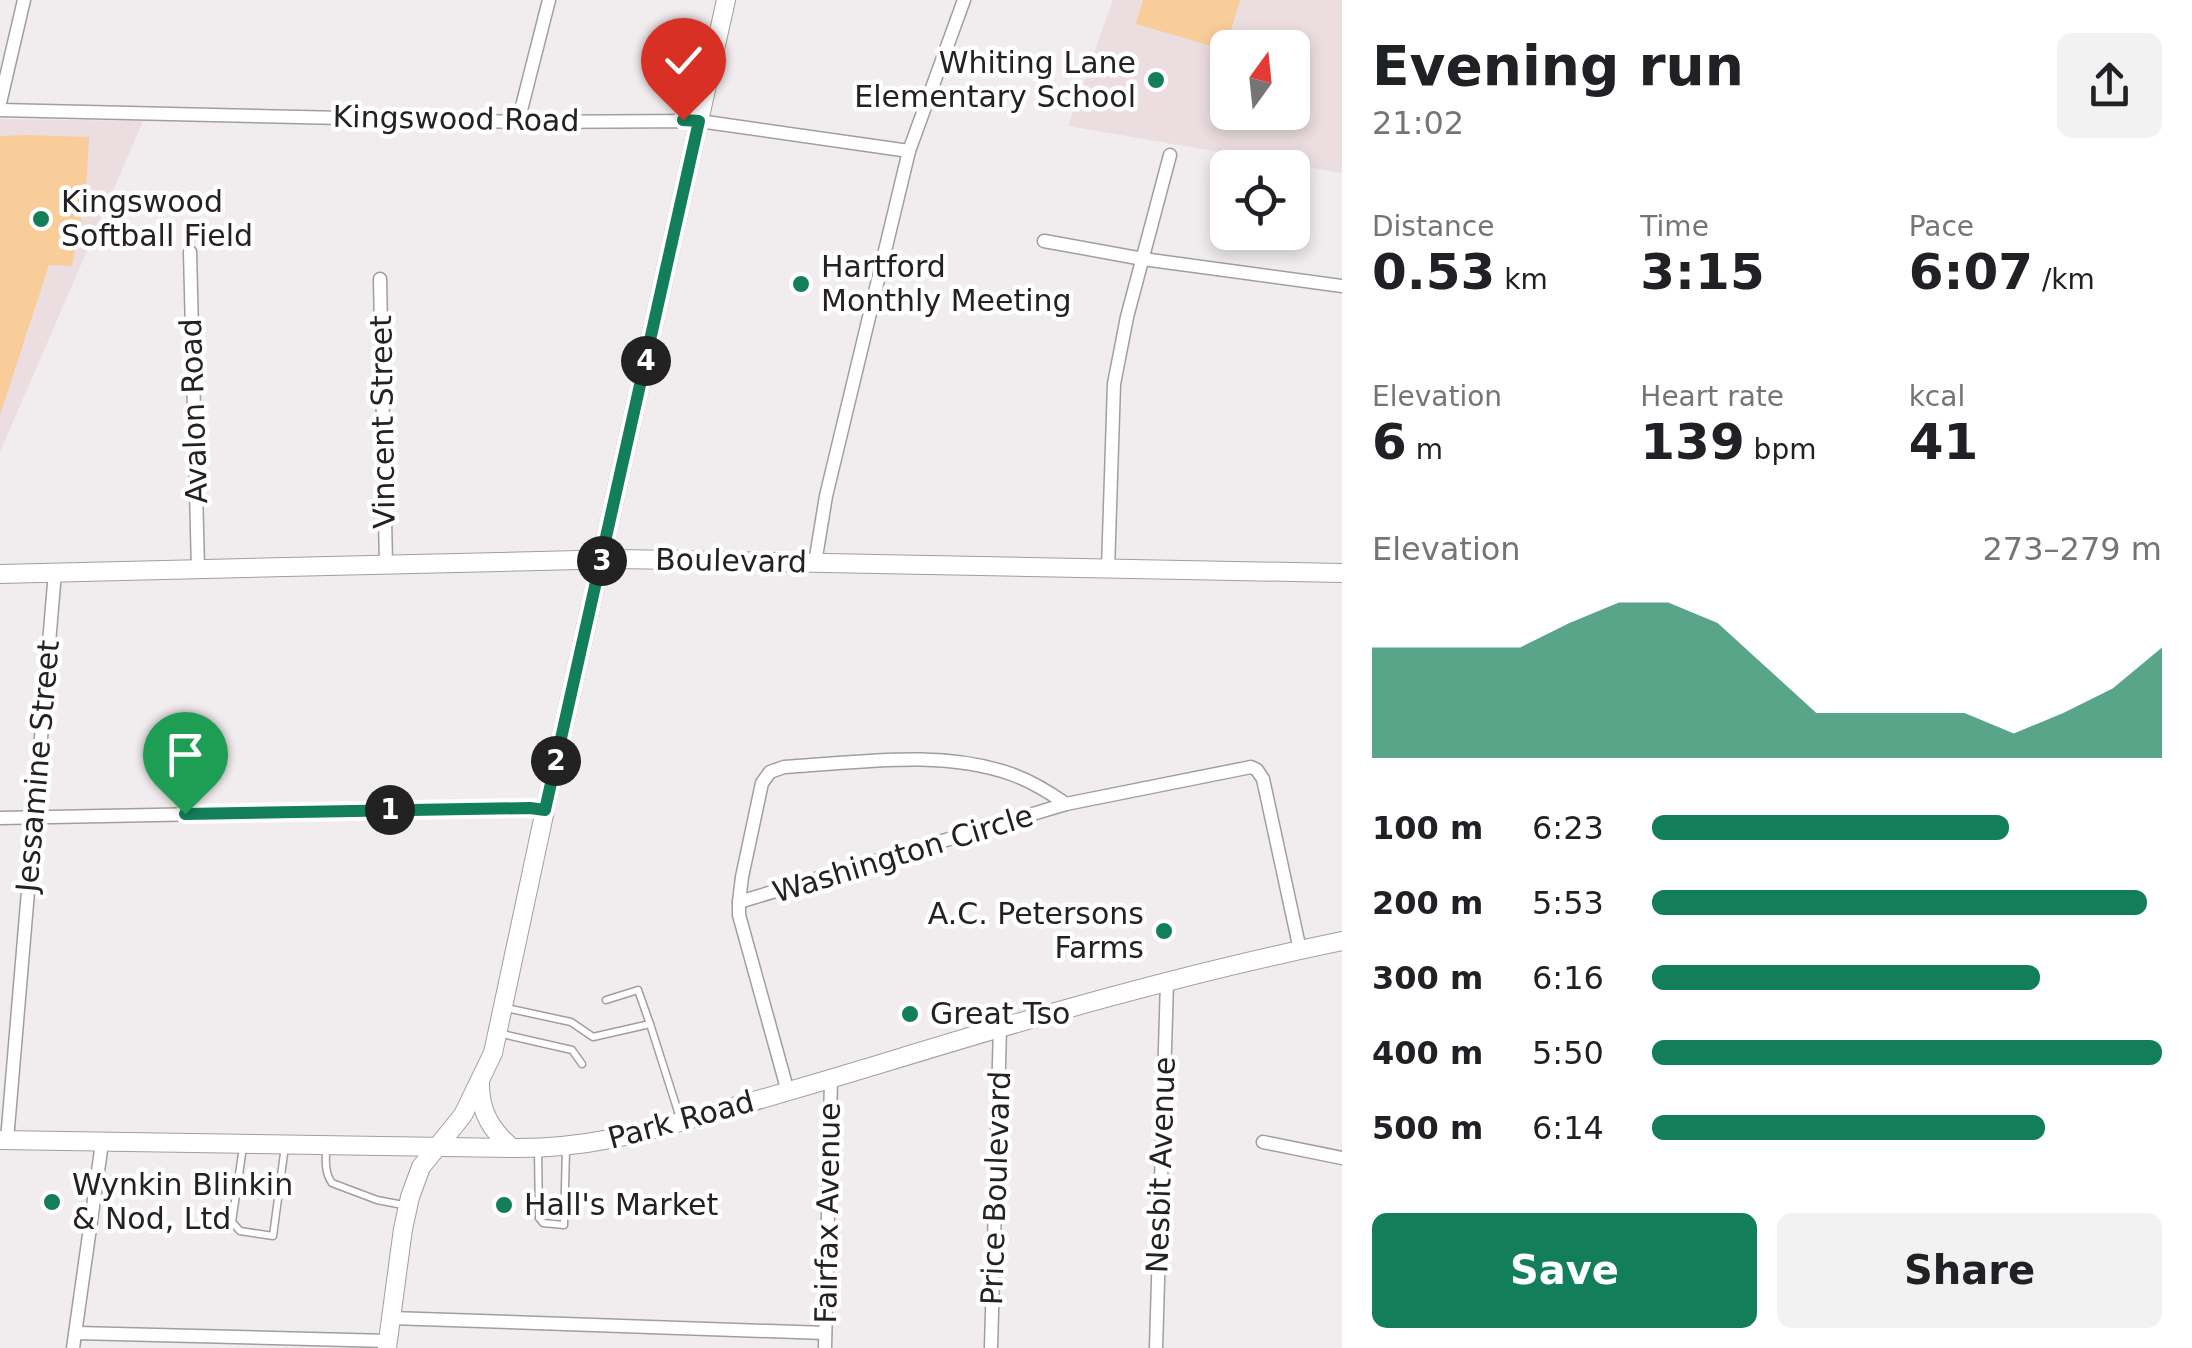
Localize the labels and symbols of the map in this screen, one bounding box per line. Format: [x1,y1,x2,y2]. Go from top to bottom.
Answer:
pin [641,18,726,121]
north arrow [1210,30,1310,130]
place label: Whiting Lane Elementary School [854,45,1136,114]
marker: Whiting Lane Elementary School [1145,69,1167,91]
street label: Kingswood Road [332,99,580,138]
place label: Kingswood Softball Field [61,184,253,253]
marker: Kingswood Softball Field [30,208,52,230]
place label: Hartford Monthly Meeting [821,249,1072,318]
marker: Hartford Monthly Meeting [790,273,812,295]
street label: Vincent Street [363,315,402,529]
street label: Avalon Road [173,318,214,504]
pin: 4 [621,336,671,386]
pin: 3 [577,536,627,586]
street label: Boulevard [655,542,807,579]
street label: Jessamine Street [9,638,66,895]
pin [143,712,228,815]
pin: 2 [531,736,581,786]
pin: 1 [365,785,415,835]
street label: Washington Circle [769,797,1037,910]
place label: A.C. Petersons Farms [928,896,1144,965]
marker: A.C. Petersons Farms [1153,920,1175,942]
place label: Great Tso [930,996,1070,1031]
marker: Great Tso [899,1003,921,1025]
street label: Nesbit Avenue [1139,1056,1182,1274]
street label: Price Boulevard [974,1070,1017,1306]
street label: Park Road [604,1083,758,1156]
street label: Fairfax Avenue [808,1102,847,1324]
place label: Wynkin Blinkin & Nod, Ltd [72,1167,293,1236]
place label: Hall's Market [524,1187,718,1222]
marker: Wynkin Blinkin & Nod, Ltd [41,1191,63,1213]
marker: Hall's Market [493,1194,515,1216]

